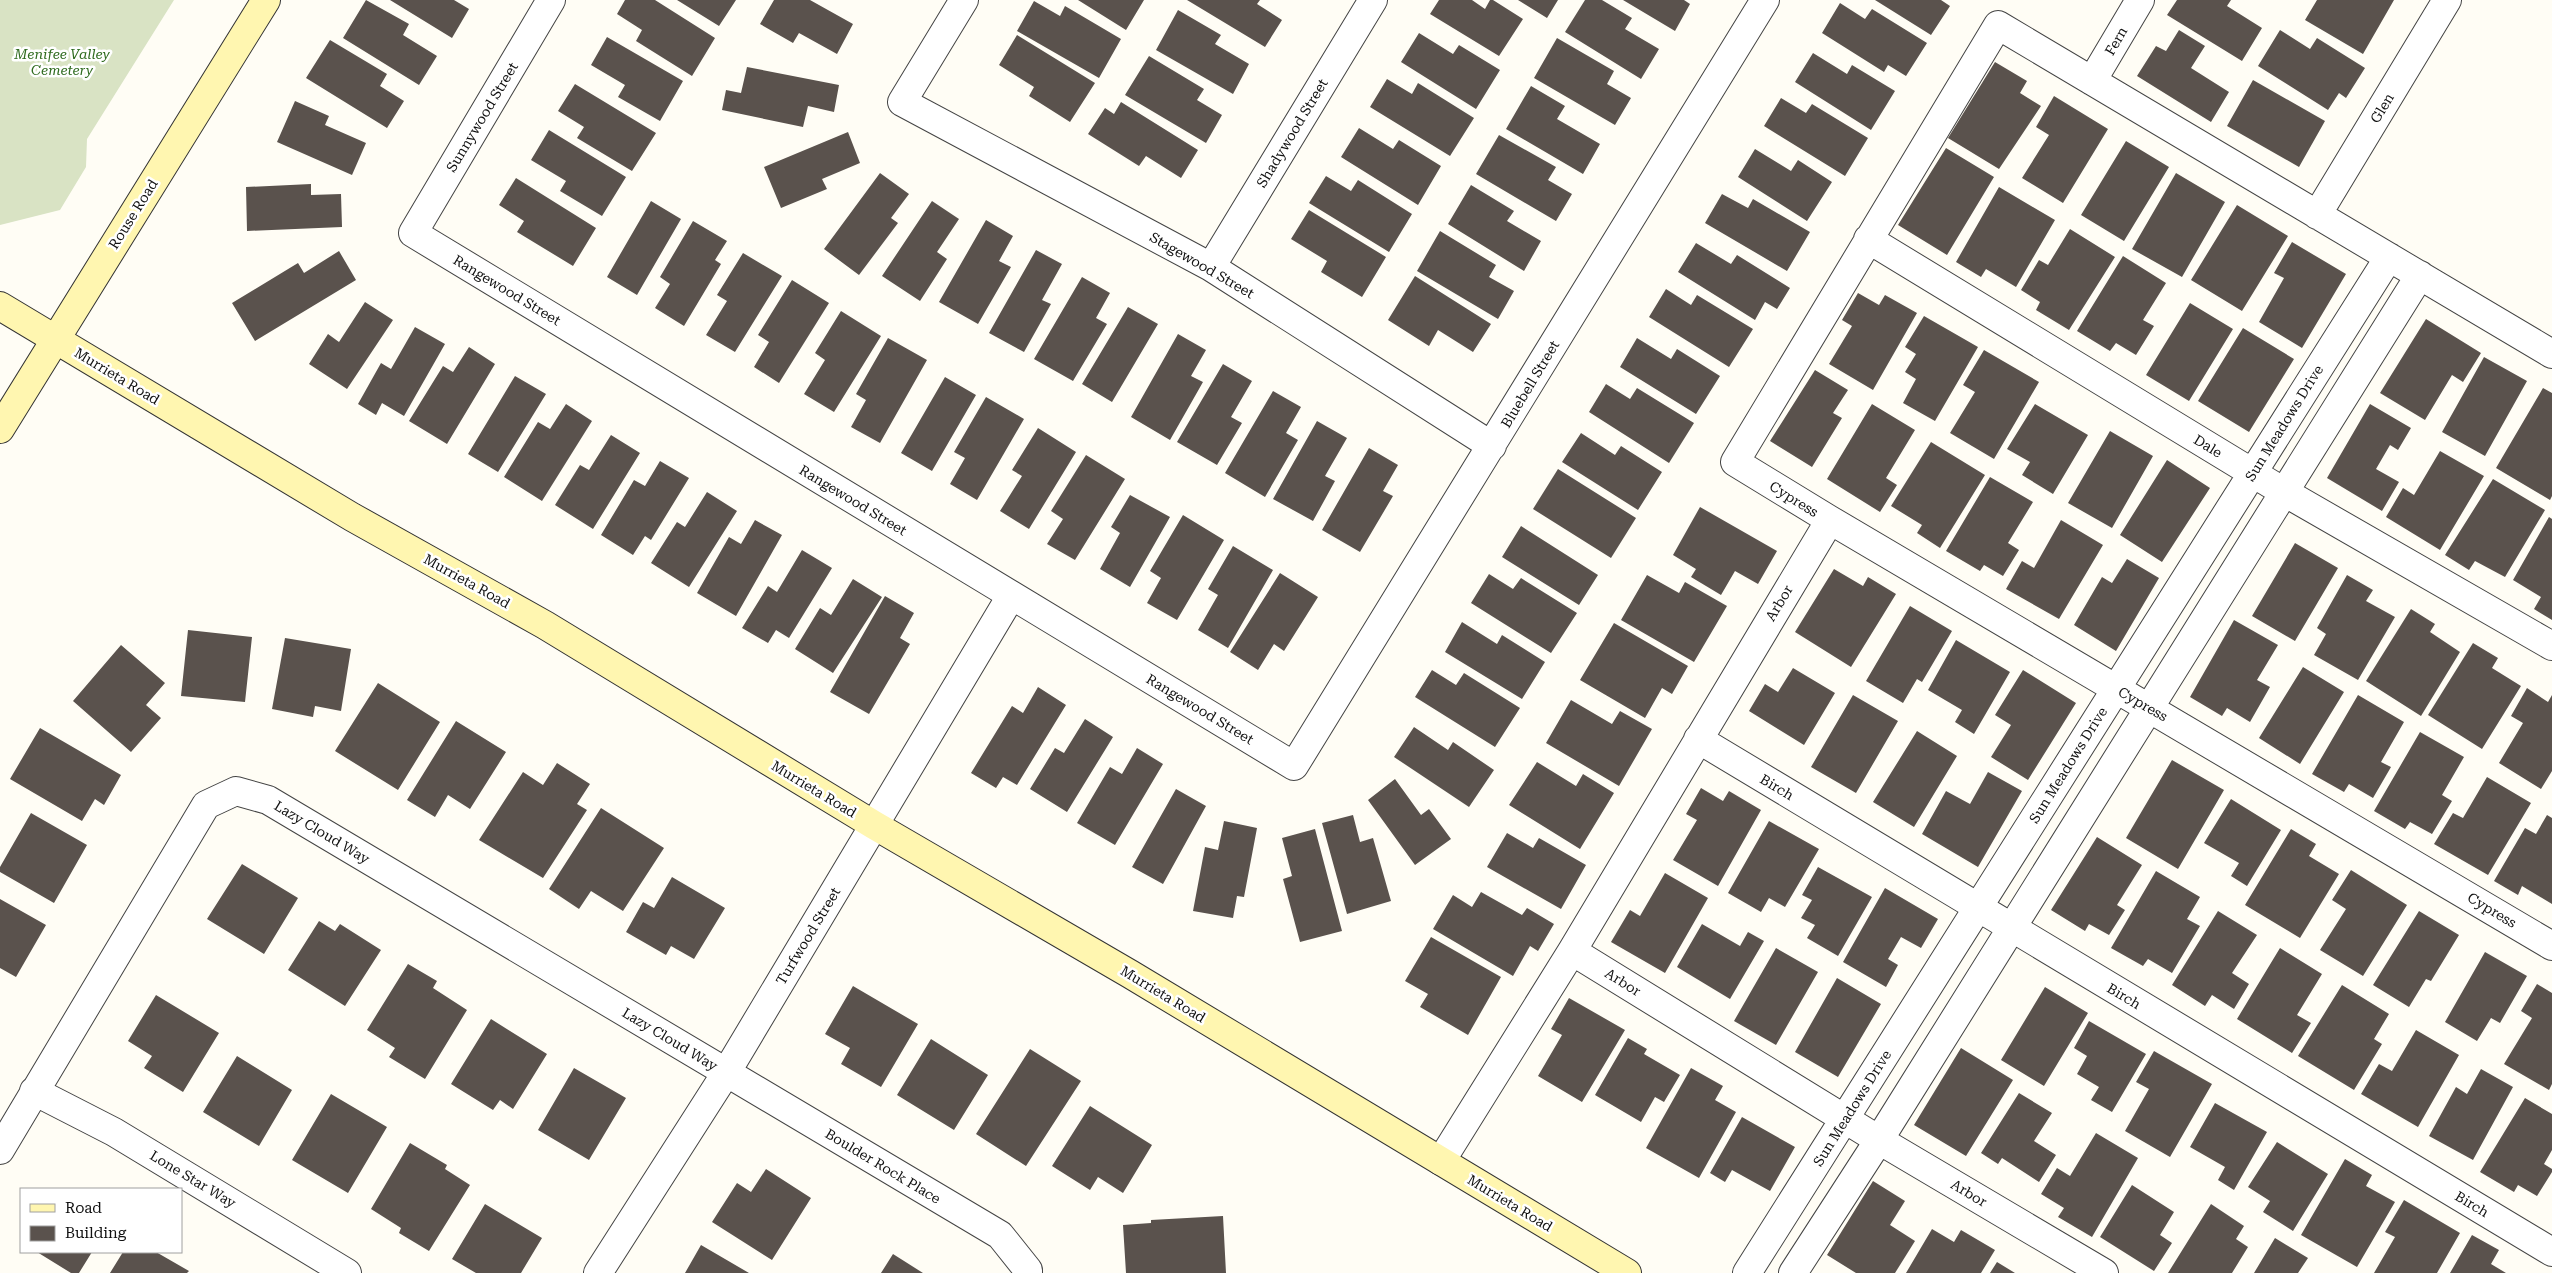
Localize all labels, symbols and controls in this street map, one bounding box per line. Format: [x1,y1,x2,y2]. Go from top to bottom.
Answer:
street label: Fern [2102,24,2130,58]
park label: Menifee Valley Cemetery [13,46,111,78]
street label: Sunnywood Street [443,59,521,175]
street label: Shadywood Street [1253,76,1331,190]
street label: Glen [2367,90,2397,126]
street label: Rouse Road [105,176,161,252]
street label: Stagewood Street [1147,229,1257,301]
street label: Rangewood Street [450,252,564,328]
street label: Bluebell Street [1498,337,1562,431]
street label: Murrieta Road [72,344,162,408]
street label: Sun Meadows Drive [2242,362,2326,484]
street label: Dale [2191,431,2225,461]
street label: Rangewood Street [796,462,910,538]
street label: Cypress [1767,478,1822,520]
street label: Murrieta Road [421,551,513,611]
street label: Arbor [1762,582,1796,624]
street label: Rangewood Street [1143,671,1257,747]
street label: Cypress [2115,684,2171,725]
street label: Sun Meadows Drive [2026,704,2110,826]
street label: Murrieta Road [769,757,859,821]
street label: Birch [1757,771,1797,803]
street label: Lazy Cloud Way [271,797,373,867]
street label: Turfwood Street [773,884,843,988]
street label: Cypress [2465,889,2520,931]
street label: Murrieta Road [1118,962,1208,1026]
street label: Arbor [1602,965,1644,999]
street label: Birch [2104,980,2144,1012]
street label: Lazy Cloud Way [619,1004,721,1074]
street label: Sun Meadows Drive [1810,1047,1894,1169]
street label: Boulder Rock Place [822,1125,944,1207]
street label: Lone Star Way [147,1147,239,1211]
street label: Murrieta Road [1465,1171,1555,1235]
street label: Arbor [1948,1176,1990,1210]
legend [20,1188,182,1253]
street label: Birch [2452,1188,2492,1220]
text: Road [65,1199,102,1217]
text: Building [65,1224,127,1242]

